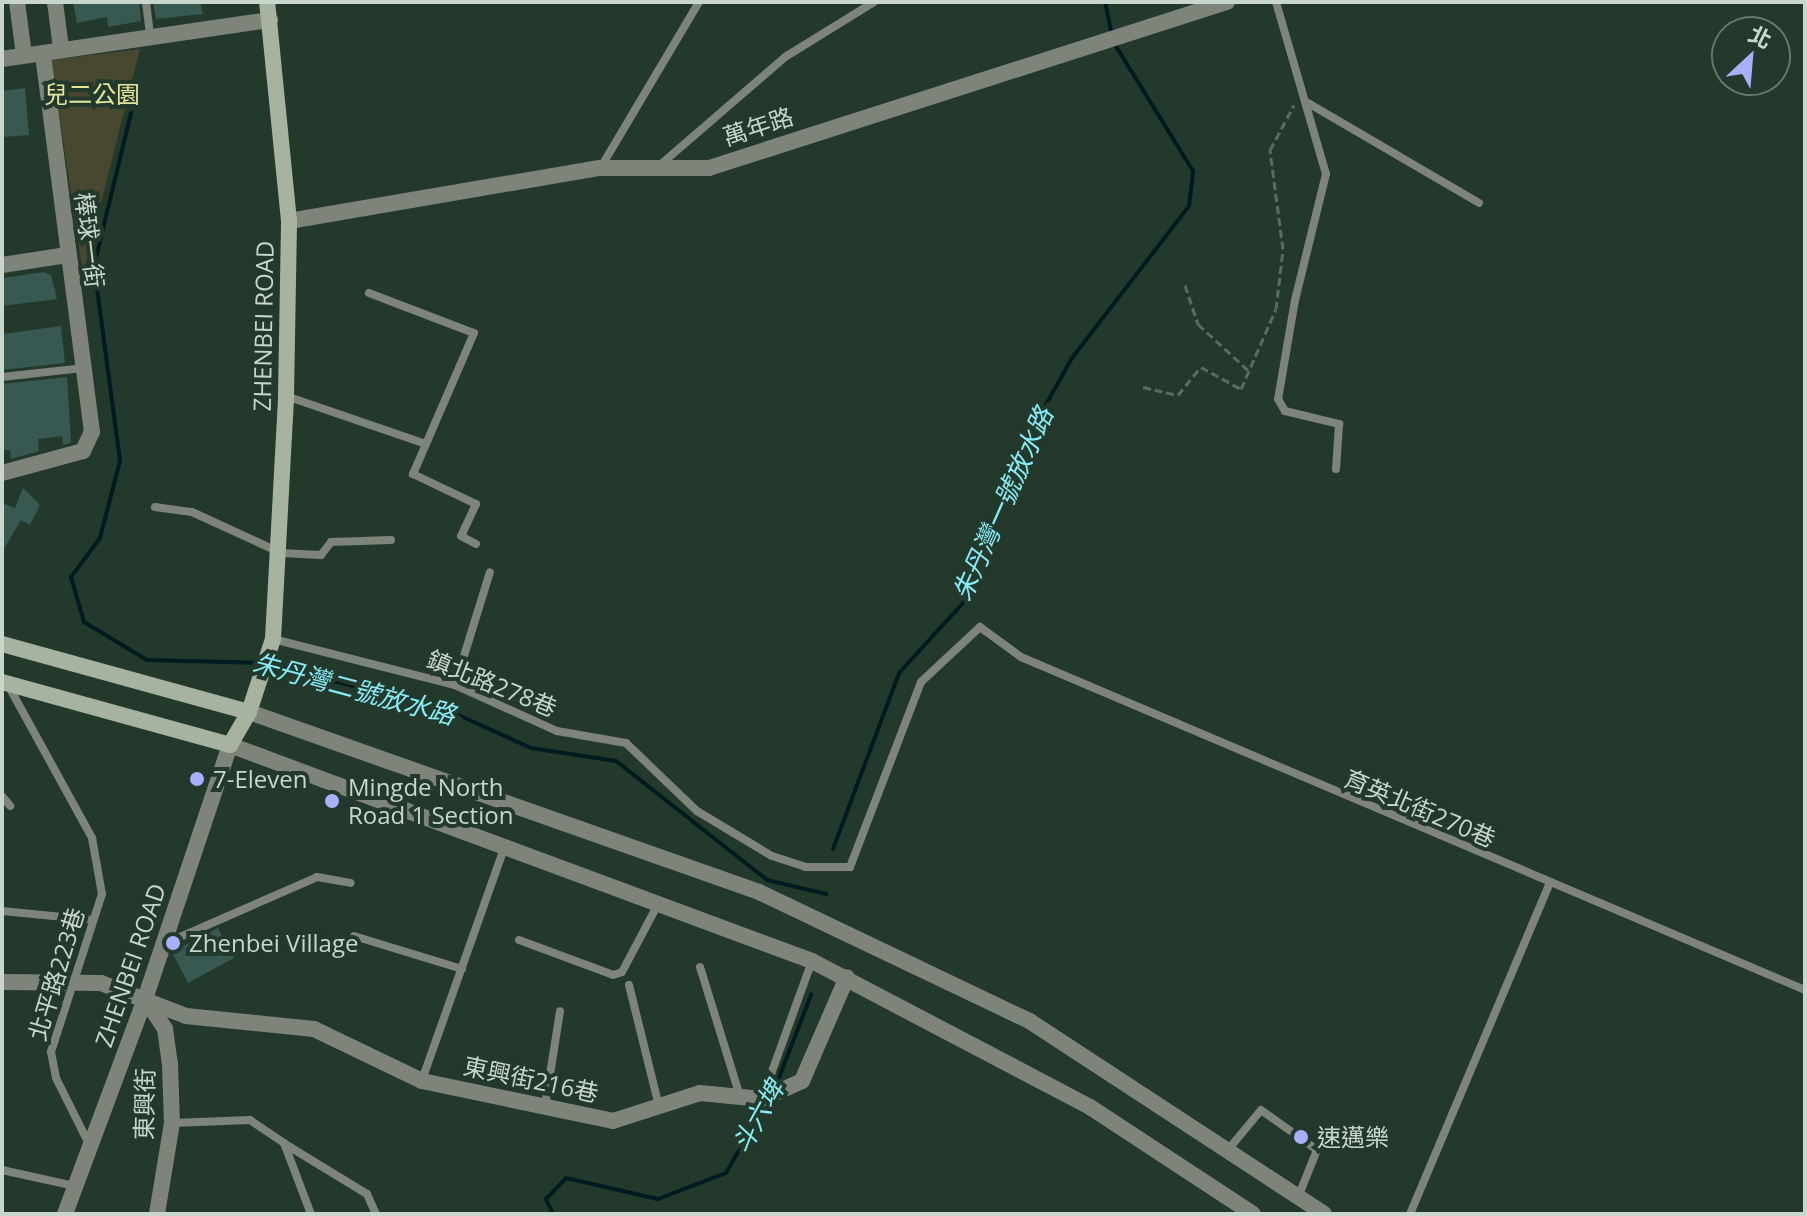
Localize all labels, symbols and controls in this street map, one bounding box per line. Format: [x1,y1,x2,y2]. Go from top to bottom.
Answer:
north arrow [1711,16,1791,96]
text: 北 [1744,18,1777,55]
park label: 兒二公園 [44,80,140,108]
street label: 萬年路 [719,101,797,151]
street label: 棒球一街 [70,191,110,289]
street label: ZHENBEI ROAD [247,240,279,412]
water label: 朱丹灣一號放水路 [946,403,1060,605]
street label: 鎮北路278巷 [423,644,561,722]
water label: 朱丹灣二號放水路 [250,647,458,731]
street label: 育英北街270巷 [1340,763,1500,853]
place label: 7-Eleven [213,765,308,793]
marker: 7-Eleven [188,770,206,788]
place label: Mingde North Road 1 Section [348,773,513,829]
marker: Mingde North Road 1 Section [323,792,341,810]
street label: ZHENBEI ROAD [89,880,171,1050]
street label: 北平路223巷 [22,904,90,1044]
place label: Zhenbei Village [189,929,358,957]
marker: Zhenbei Village [164,934,182,952]
street label: 東興街216巷 [461,1051,601,1107]
street label: 東興街 [129,1068,159,1140]
water label: 斗六埤 [725,1075,791,1159]
place label: 速邁樂 [1317,1123,1389,1151]
marker: 速邁樂 [1292,1128,1310,1146]

